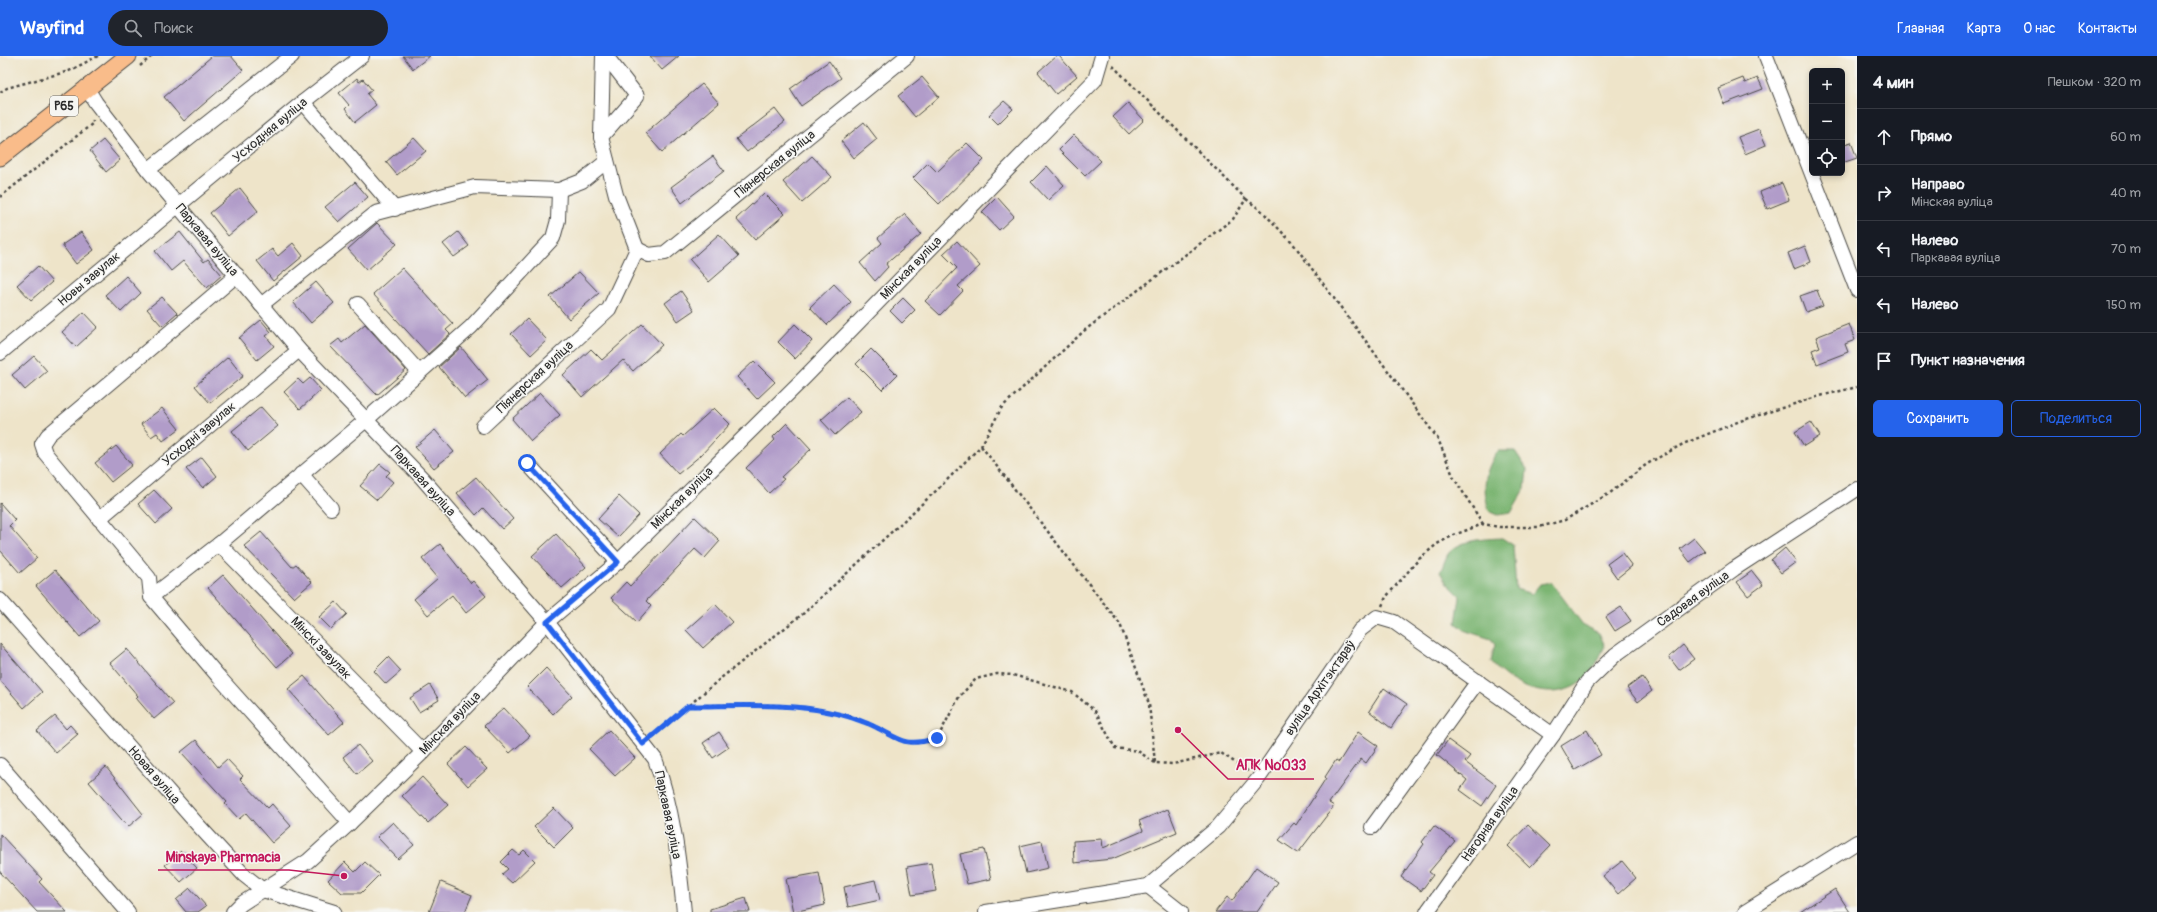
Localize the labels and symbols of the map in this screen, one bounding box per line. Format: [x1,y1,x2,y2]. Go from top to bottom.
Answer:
street label: Усходняя вуліца [229,94,311,166]
road number: Р65 [50,96,78,116]
street label: Піянерская вуліца [732,127,818,201]
street label: Паркавая вуліца [172,201,242,279]
street label: Мінская вуліца [877,233,945,303]
street label: Новы завулак [55,248,124,310]
street label: Піянерская вуліца [493,337,577,417]
street label: Усходні завулак [159,398,239,469]
street label: Паркавая вуліца [387,442,459,520]
route start [518,454,536,472]
street label: Мінская вуліца [647,463,717,533]
street label: Садовая вуліца [1654,567,1732,631]
street label: Мінскі завулак [287,614,355,683]
street label: вуліца Архітэктараў [1281,637,1359,738]
street label: Мінская вуліца [416,688,484,758]
route end [928,729,946,747]
street label: Новая вуліца [124,743,184,807]
callout: АПК №033 [1228,753,1314,779]
text: АПК №033 [1236,757,1307,774]
street label: Паркавая вуліца [651,770,685,860]
street label: Нагорная вуліца [1458,783,1522,865]
callout: Minskaya Pharmacia [158,844,289,870]
text: Minskaya Pharmacia [165,849,281,866]

